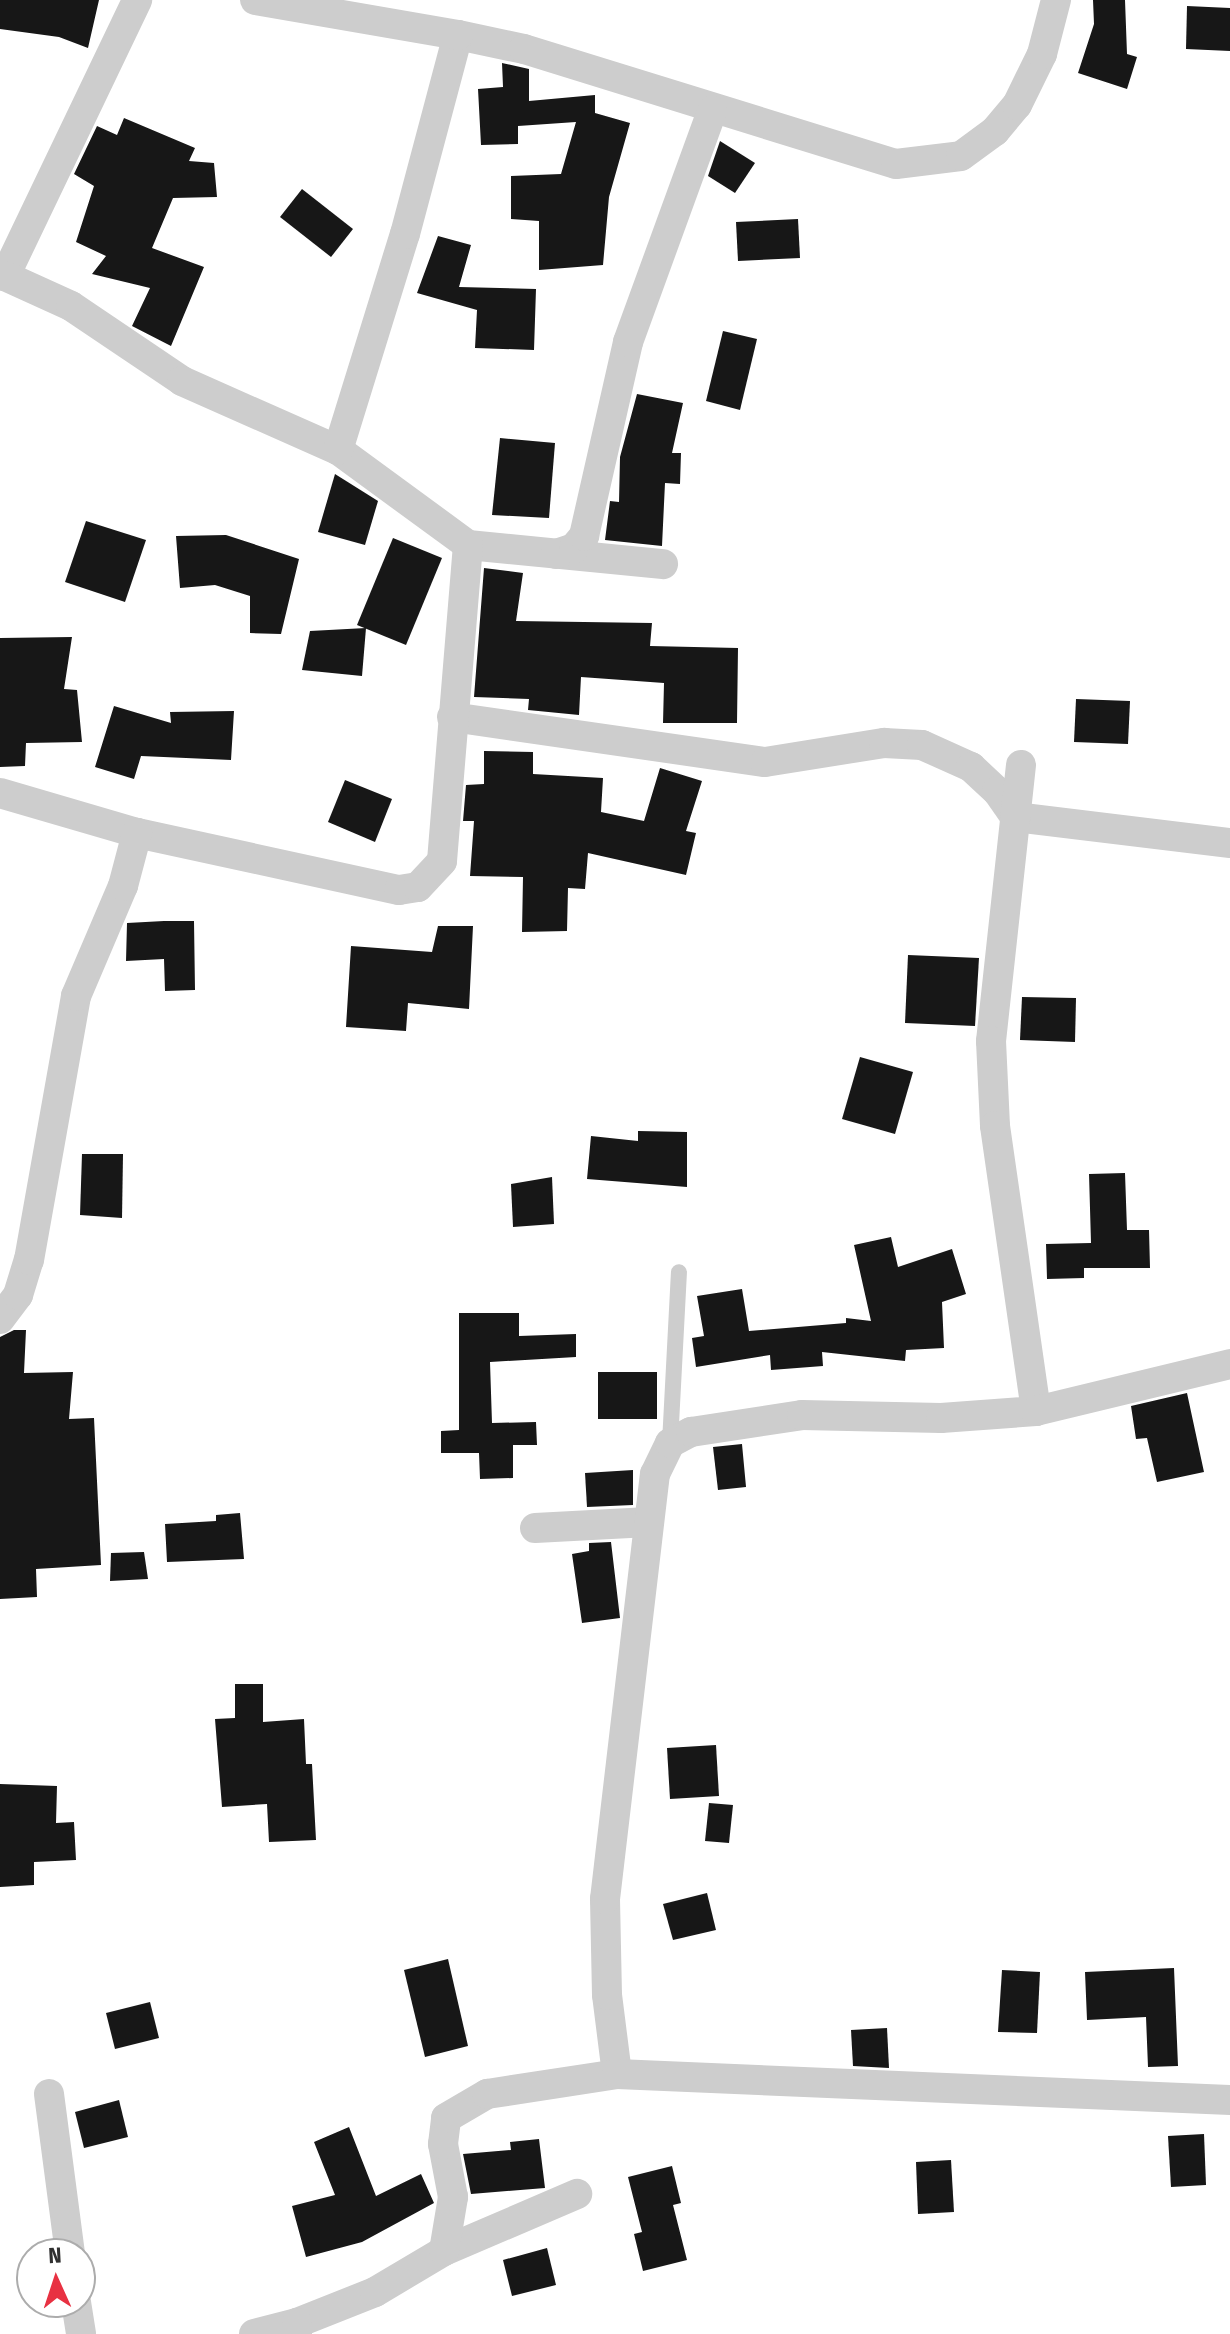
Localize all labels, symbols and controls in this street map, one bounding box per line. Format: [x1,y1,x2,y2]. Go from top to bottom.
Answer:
north arrow [16,2238,96,2318]
text: N [48,2242,62,2269]

